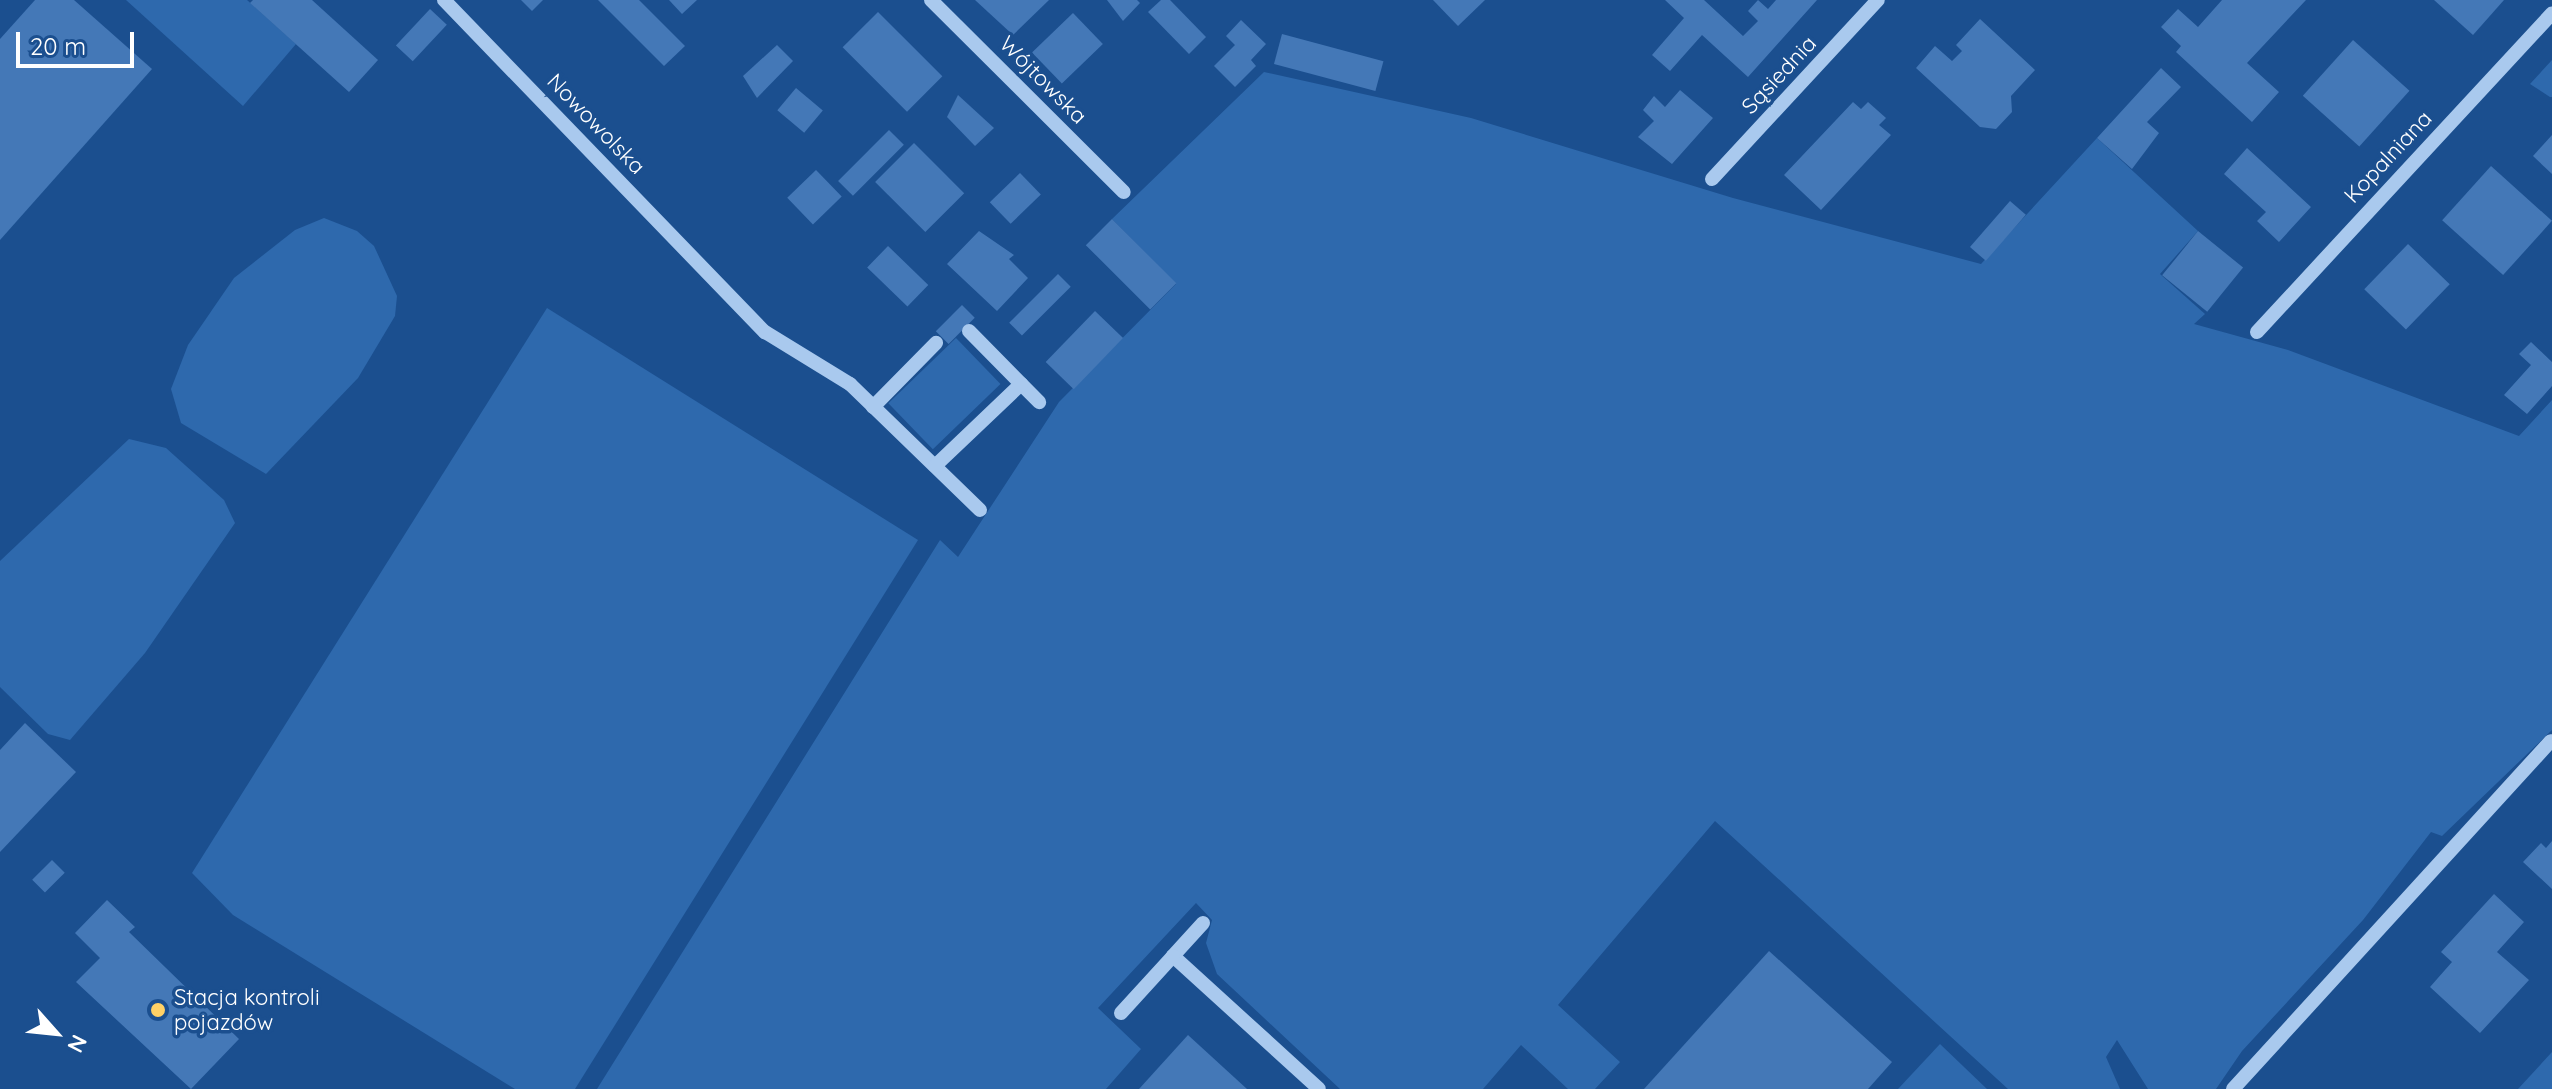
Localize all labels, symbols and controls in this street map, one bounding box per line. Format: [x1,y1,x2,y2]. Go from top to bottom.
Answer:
scale bar [20,16,138,66]
street label: Sąsiednia [1736,30,1822,120]
text: 20 m [30,31,86,61]
street label: Wójtowska [994,31,1092,129]
street label: Nowowolska [542,68,650,180]
street label: Kopalniana [2339,106,2437,208]
place label: Stacja kontroli pojazdów [174,984,320,1036]
north arrow [16,993,96,1073]
marker: Stacja kontroli pojazdów [149,1001,167,1019]
text: N [61,1030,94,1057]

